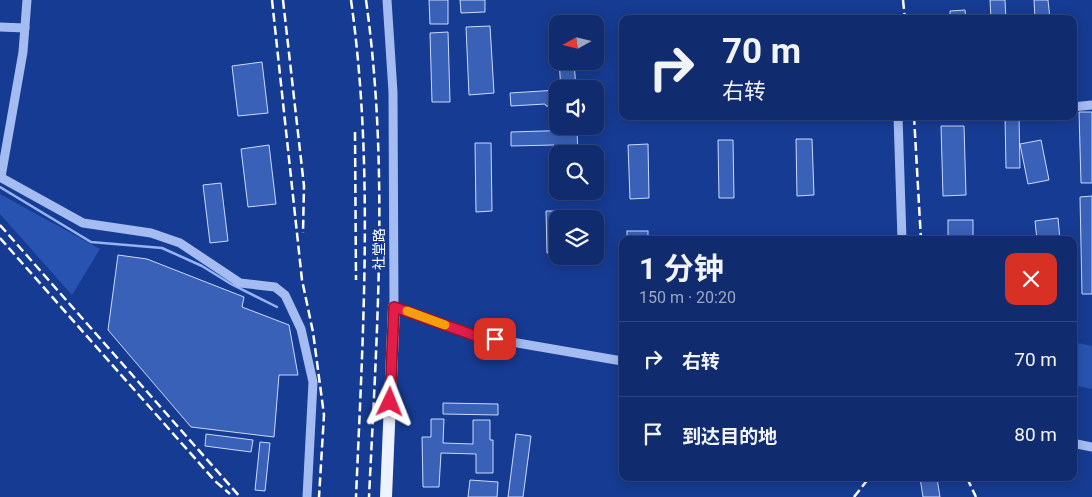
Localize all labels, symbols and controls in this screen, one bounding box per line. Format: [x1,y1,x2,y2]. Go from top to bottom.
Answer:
north arrow [549,15,604,70]
map controls [549,15,604,265]
text: 70 m [722,31,801,72]
icon: right [639,35,704,100]
text: 右转 [722,79,766,104]
button: sound [549,80,604,135]
button: search [549,145,604,200]
button: layers [549,210,604,265]
street label: 社堂路 [371,228,387,270]
text: 1 分钟 [639,251,724,286]
button: close [1005,253,1057,305]
text: 150 m · 20:20 [639,288,736,307]
pin [474,318,516,360]
icon: arrive [481,325,509,353]
icon: right [639,345,667,373]
text: 70 m [1014,348,1057,371]
text: 右转 [682,350,720,373]
position arrow [363,375,415,427]
icon: arrive [639,420,667,448]
text: 80 m [1014,423,1057,446]
text: 到达目的地 [682,425,777,448]

